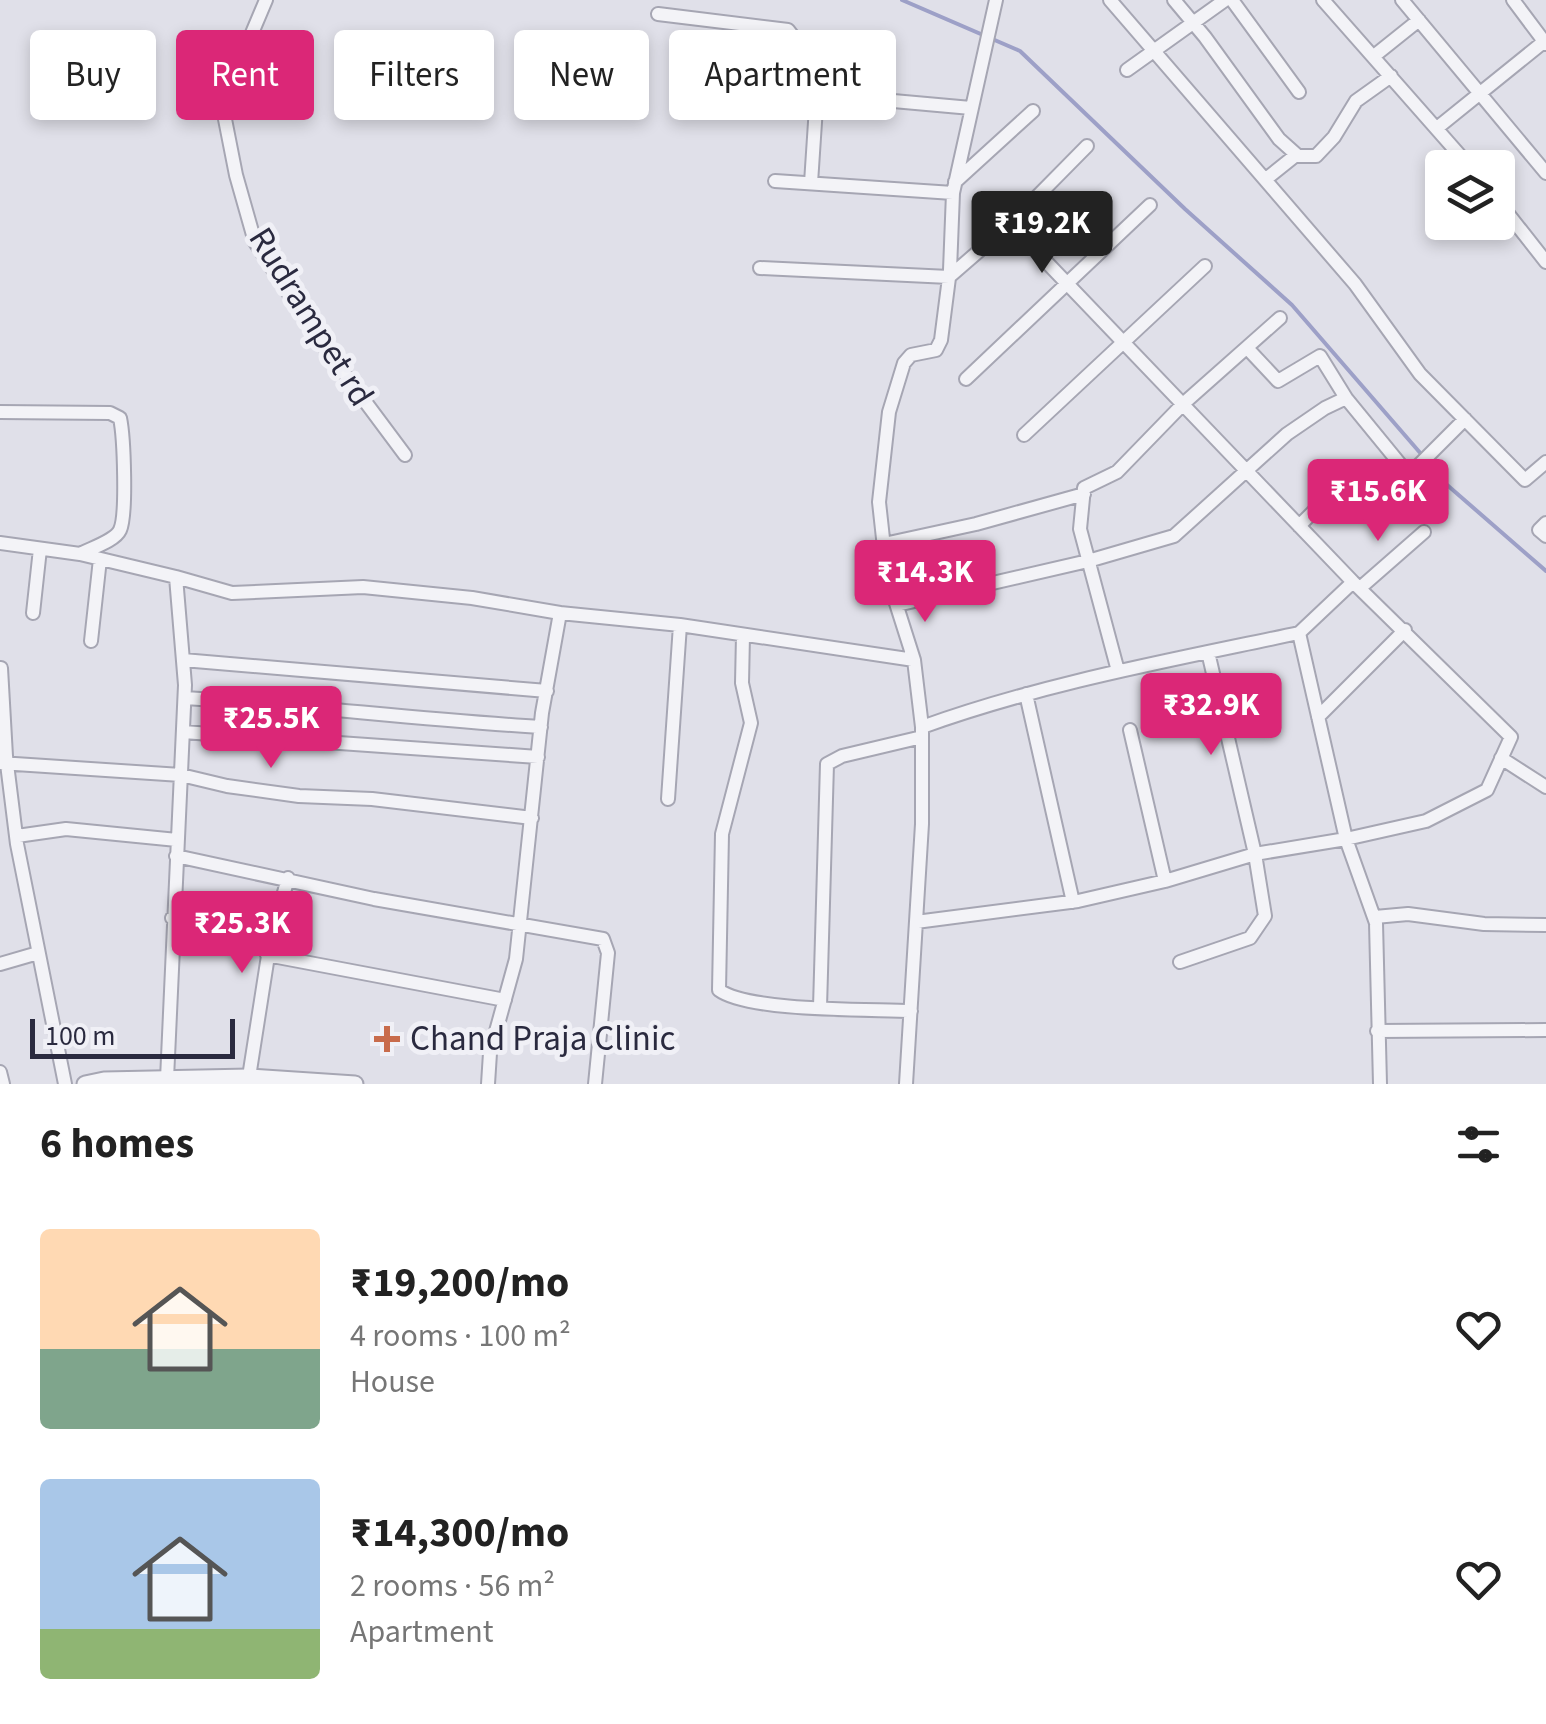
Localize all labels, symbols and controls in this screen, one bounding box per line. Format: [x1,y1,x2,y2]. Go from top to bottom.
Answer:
chip: Buy [30,30,156,120]
chip: Rent [176,30,314,120]
chip: Filters [334,30,494,120]
chip: New [514,30,649,120]
chip: Apartment [669,30,896,120]
map controls [1425,150,1515,240]
button: layers [1425,150,1515,240]
pin: ₹19.2K [961,191,1123,276]
text: ₹19.2K [994,200,1090,246]
street label: Rudrampet rd [236,218,386,416]
pin: ₹15.6K [1297,459,1459,544]
text: ₹15.6K [1330,468,1426,514]
pin: ₹14.3K [844,540,1006,625]
text: ₹14.3K [877,549,973,595]
pin: ₹32.9K [1130,673,1292,758]
text: ₹32.9K [1163,682,1259,728]
pin: ₹25.5K [190,686,352,771]
text: ₹25.5K [223,695,319,741]
pin: ₹25.3K [161,891,323,976]
text: ₹25.3K [194,900,290,946]
scale bar [30,1014,235,1058]
place label: Chand Praja Clinic [410,1014,676,1064]
text: 100 m [45,1016,116,1056]
marker: Chand Praja Clinic [374,1026,400,1052]
text: 6 homes [40,1114,194,1174]
icon: filters [1451,1117,1506,1172]
text: ₹19,200/mo [350,1253,569,1313]
icon: home [120,1269,240,1389]
icon: heart [1451,1302,1506,1357]
text: 4 rooms · 100 m² [350,1313,571,1359]
text: House [350,1359,435,1405]
text: ₹14,300/mo [350,1503,569,1563]
icon: home [120,1519,240,1639]
icon: heart [1451,1552,1506,1607]
text: 2 rooms · 56 m² [350,1563,555,1609]
text: Apartment [350,1609,493,1655]

